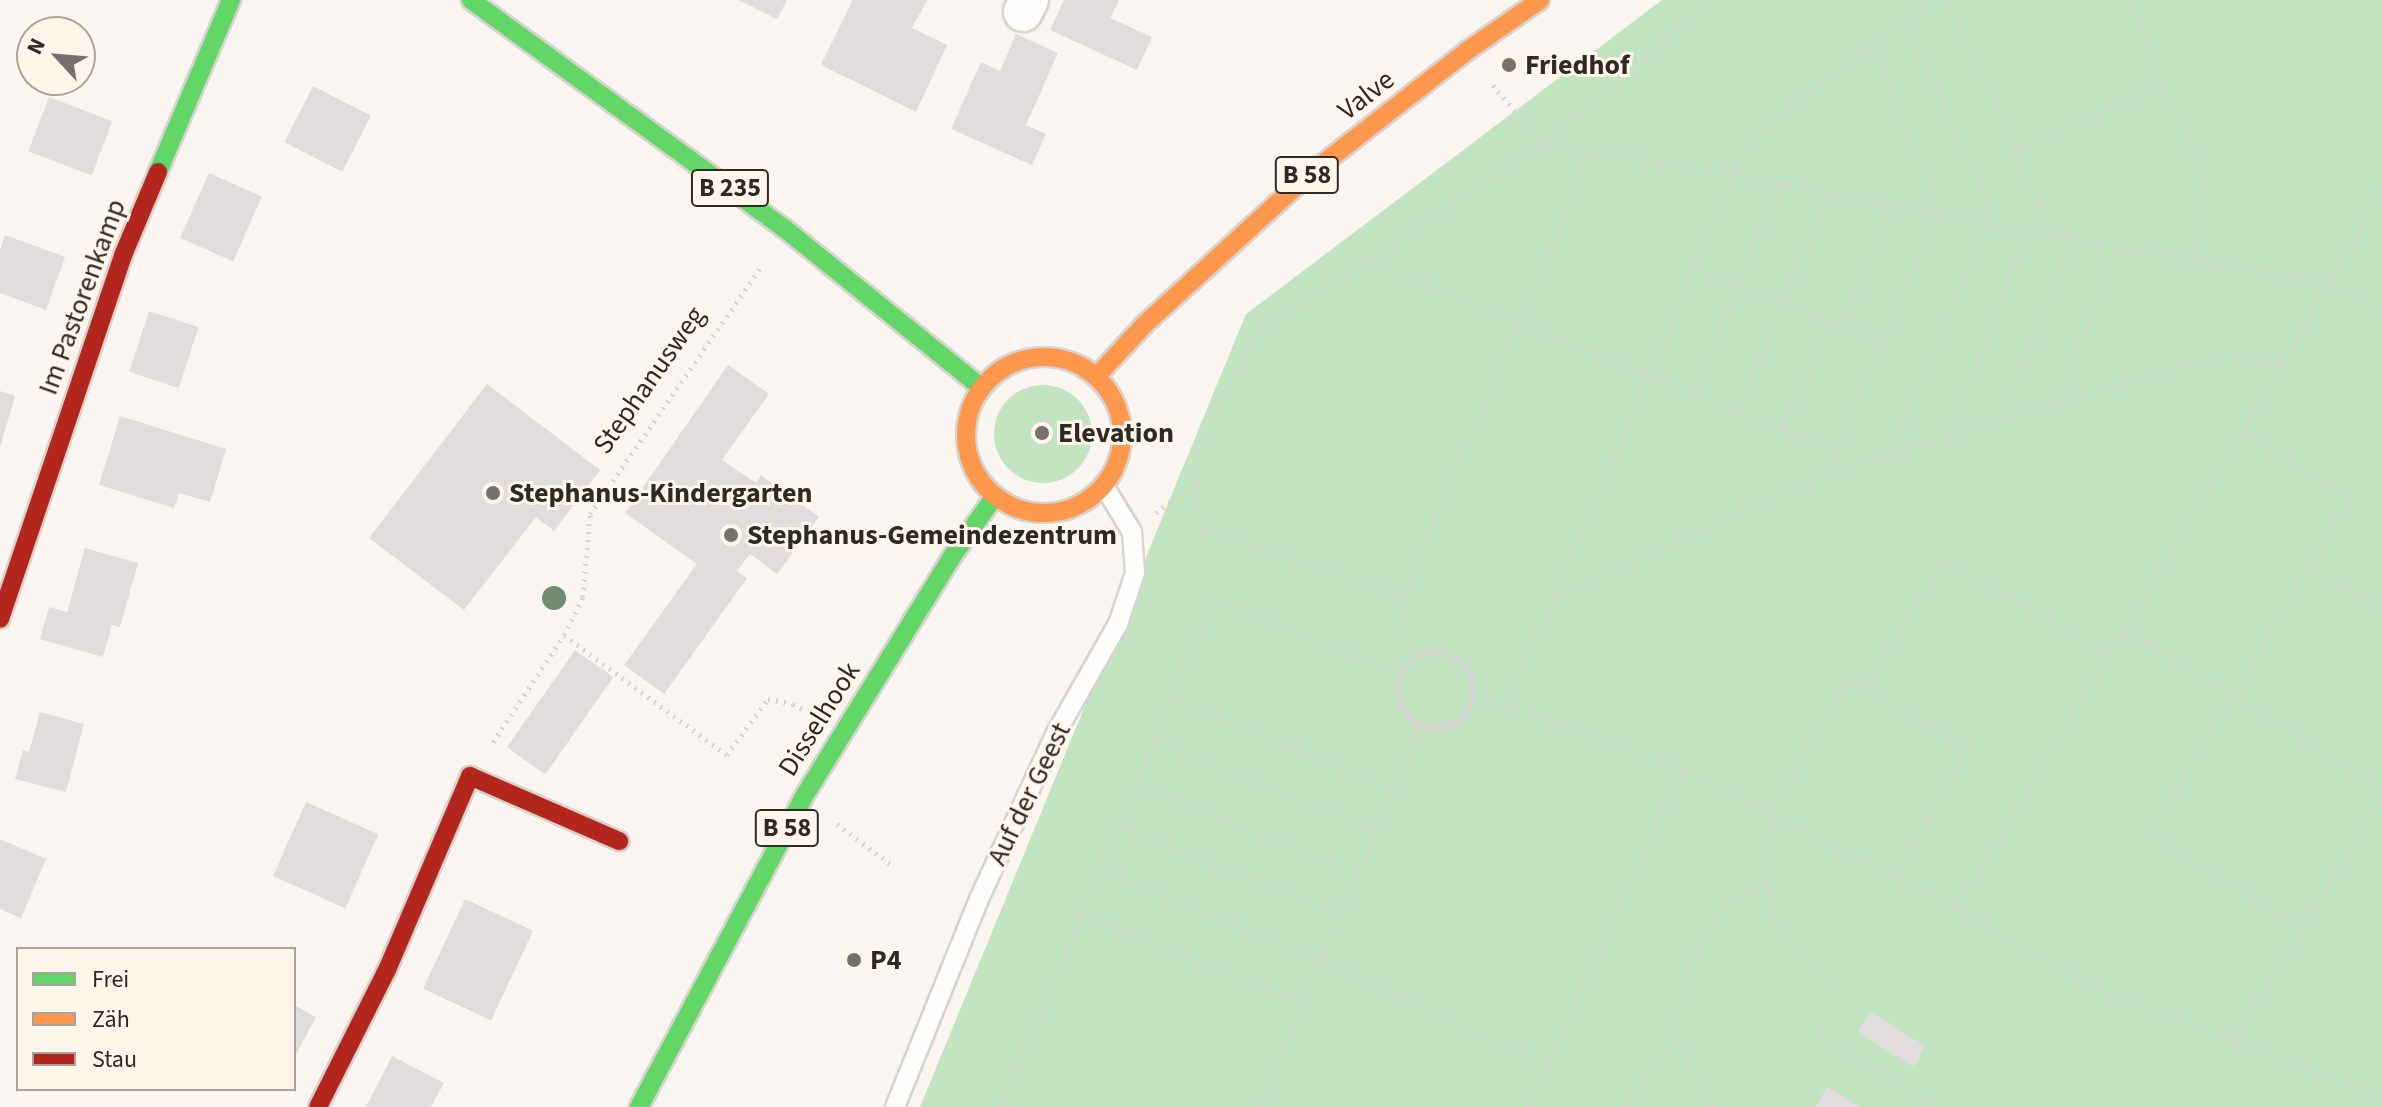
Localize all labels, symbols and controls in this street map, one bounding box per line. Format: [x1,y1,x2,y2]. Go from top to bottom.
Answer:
north arrow [16,16,96,96]
text: N [19,33,54,60]
place label: Friedhof [1525,48,1629,82]
marker: Friedhof [1500,56,1518,74]
street label: Valve [1331,63,1401,127]
road number: B 58 [1273,153,1341,197]
road number: B 235 [690,166,770,210]
street label: Im Pastorenkamp [31,195,133,399]
street label: Stephanusweg [586,300,712,460]
place label: Elevation [1058,416,1174,450]
marker: Elevation [1033,424,1051,442]
place label: Stephanus-Kindergarten [509,476,813,510]
marker: Stephanus-Kindergarten [484,484,502,502]
place label: Stephanus-Gemeindezentrum [747,518,1117,552]
marker: Stephanus-Gemeindezentrum [722,526,740,544]
street label: Disselhook [771,656,867,782]
street label: Auf der Geest [980,717,1078,871]
road number: B 58 [753,806,821,850]
place label: P4 [870,943,901,977]
legend [16,947,296,1091]
marker: P4 [845,951,863,969]
text: Frei [92,962,129,997]
text: Zäh [92,1002,130,1037]
text: Stau [92,1042,137,1077]

